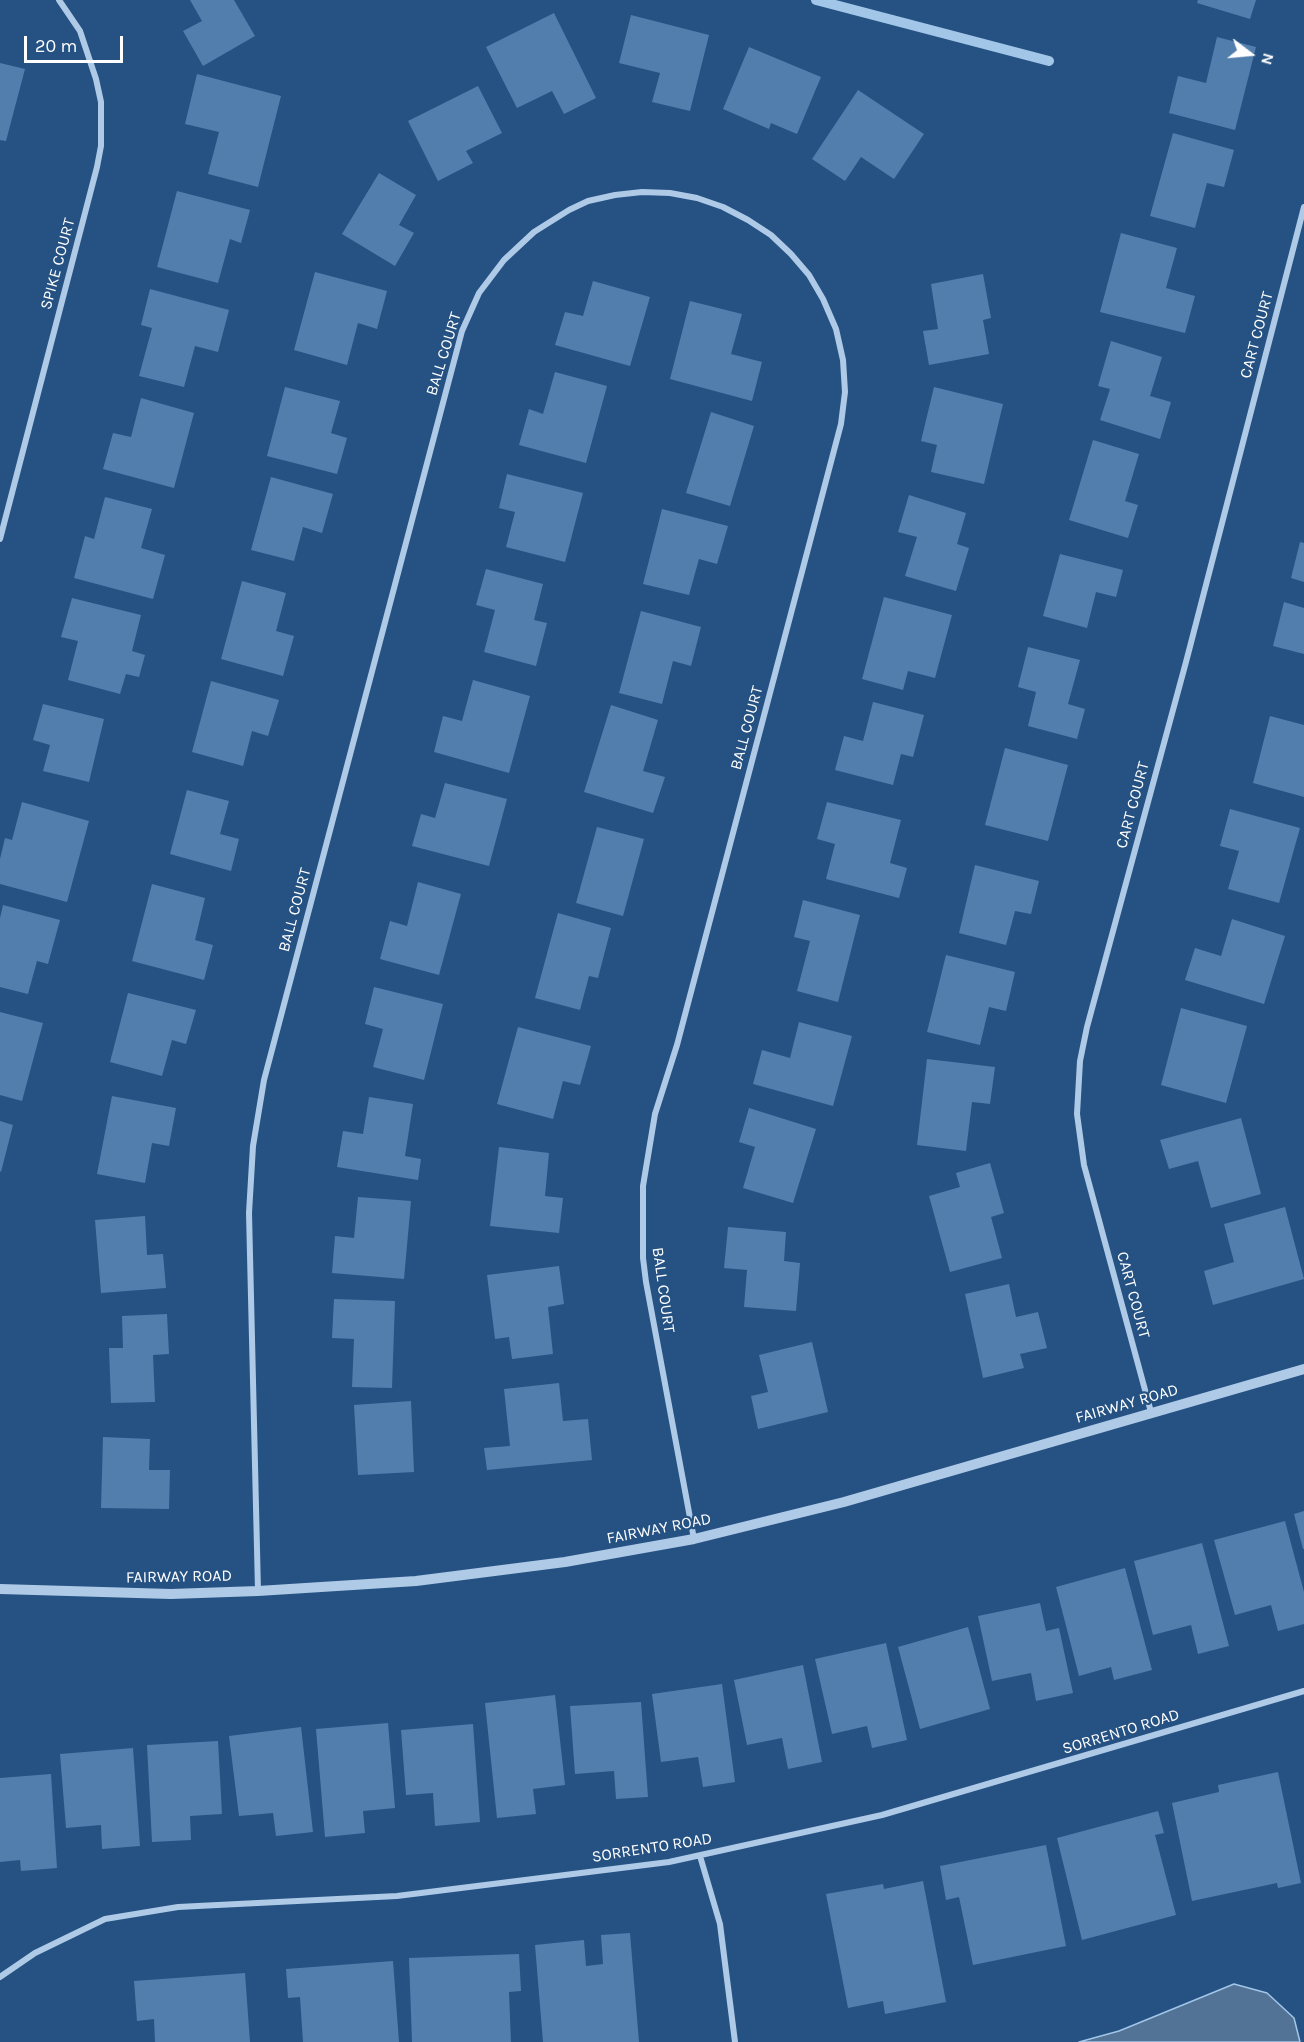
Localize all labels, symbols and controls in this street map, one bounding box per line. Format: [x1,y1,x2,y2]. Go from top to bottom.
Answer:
scale bar [27,24,126,62]
north arrow [1220,24,1280,84]
text: 20 m [35,35,77,57]
text: N [1257,51,1279,67]
street label: SPIKE COURT [37,216,79,312]
street label: CART COURT [1236,290,1278,380]
street label: BALL COURT [422,310,466,398]
street label: BALL COURT [727,684,767,772]
street label: CART COURT [1112,760,1154,850]
street label: BALL COURT [275,866,315,954]
street label: BALL COURT [647,1246,679,1334]
street label: CART COURT [1112,1250,1154,1340]
street label: FAIRWAY ROAD [1073,1380,1181,1428]
street label: FAIRWAY ROAD [605,1509,713,1549]
street label: FAIRWAY ROAD [126,1566,232,1588]
street label: SORRENTO ROAD [1060,1705,1182,1759]
street label: SORRENTO ROAD [590,1829,714,1867]

